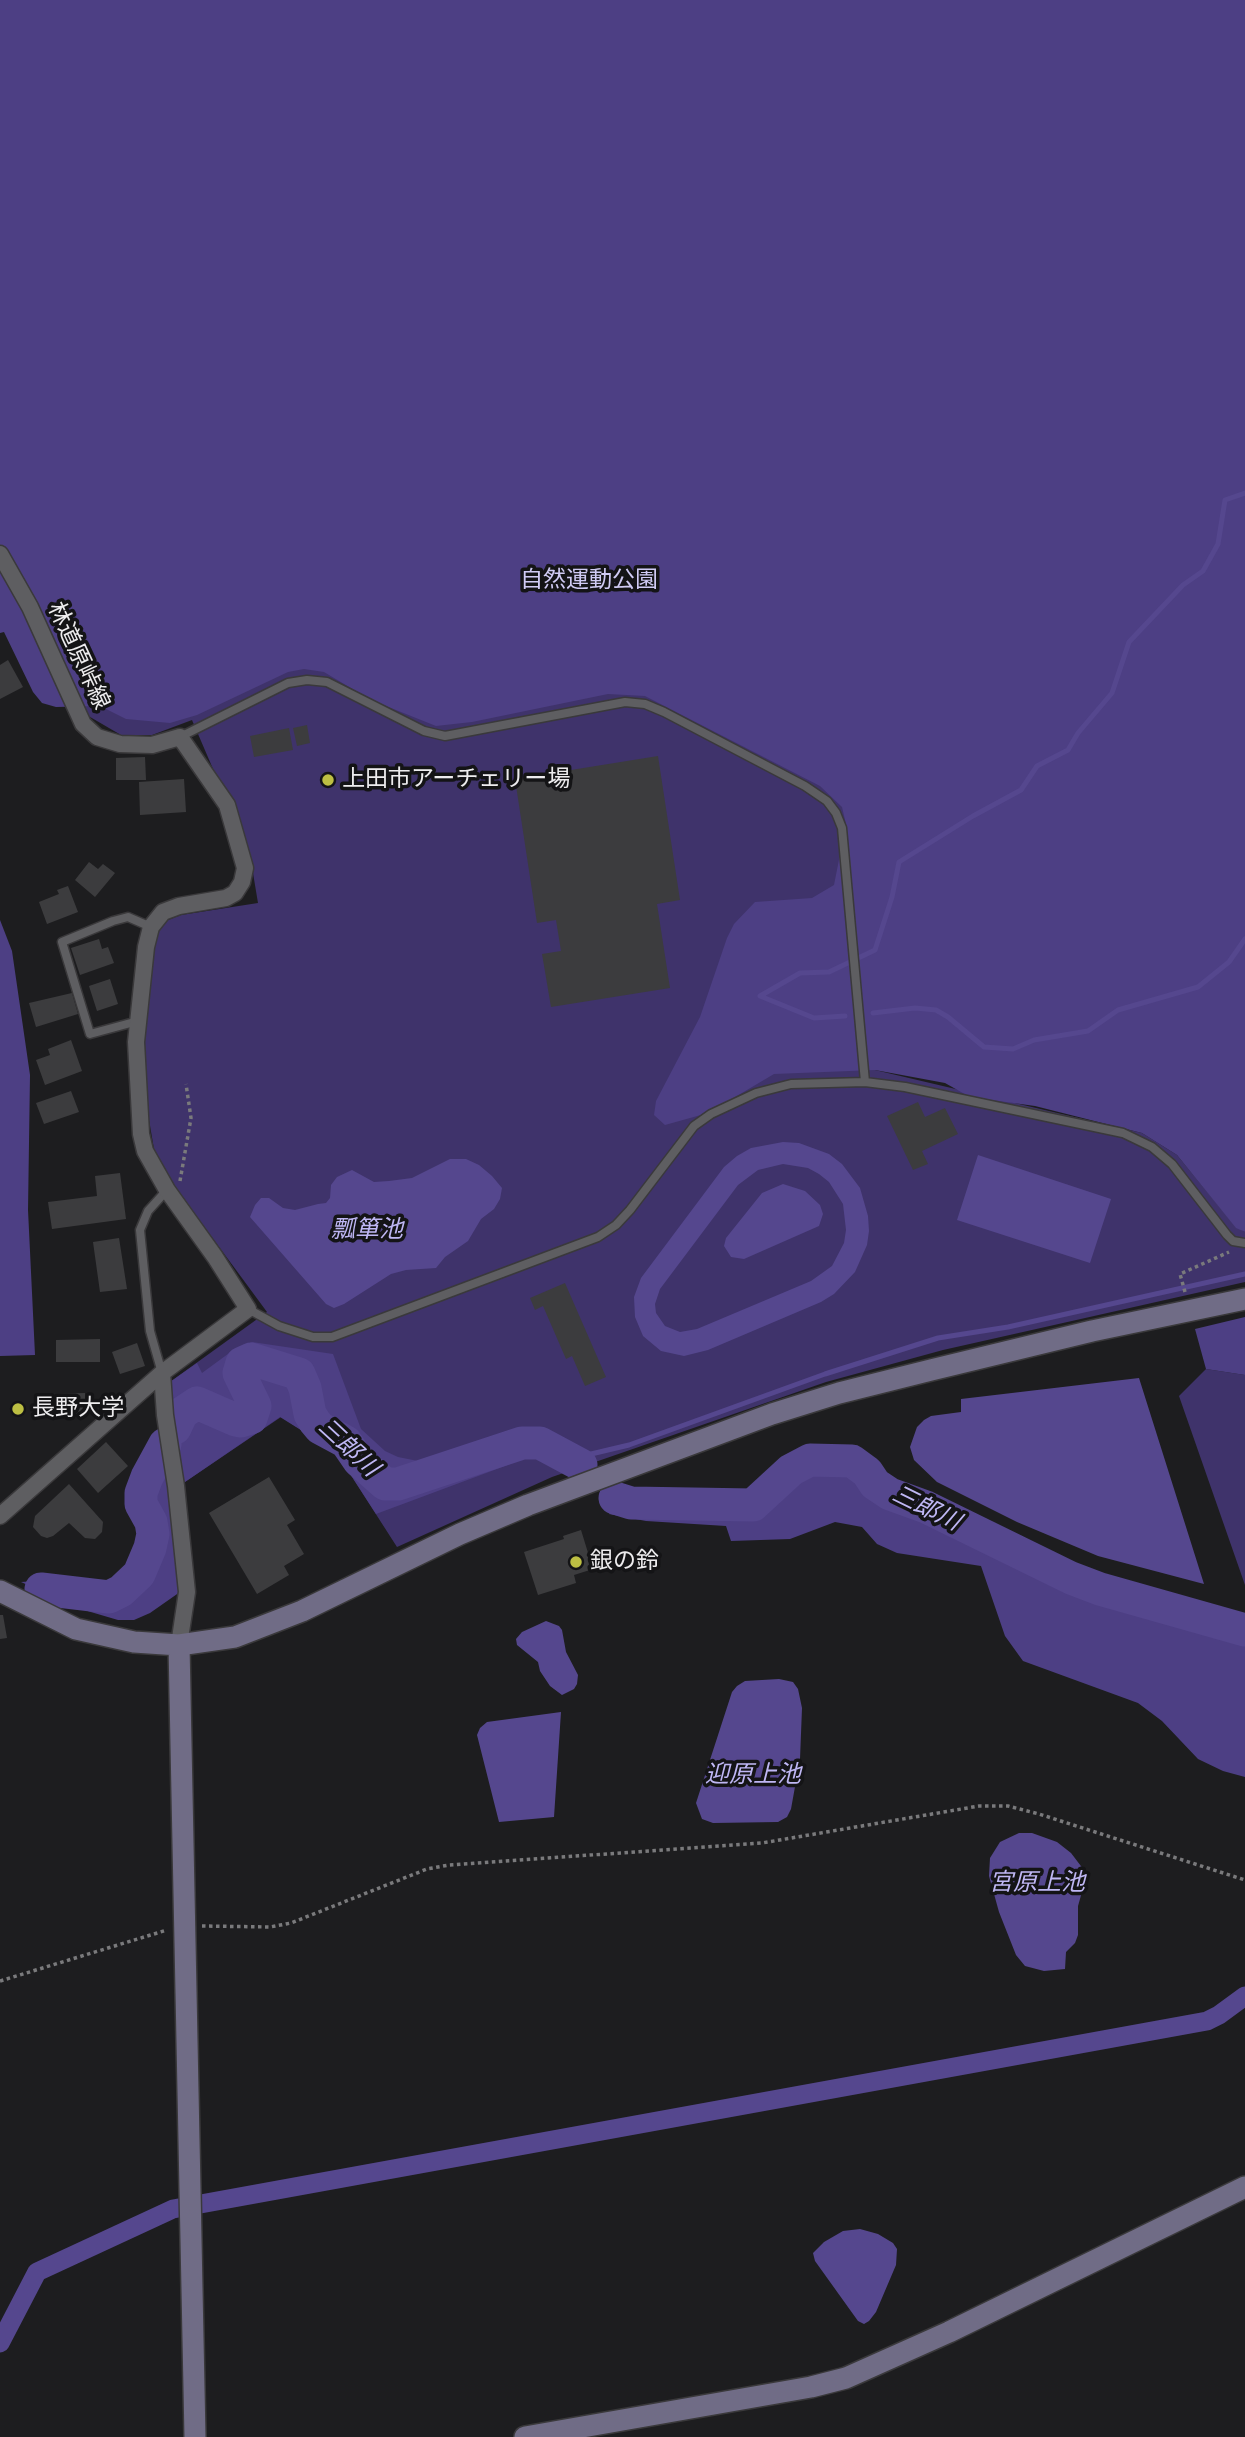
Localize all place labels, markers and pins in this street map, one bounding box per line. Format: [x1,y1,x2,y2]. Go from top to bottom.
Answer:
place label: 上田市アーチェリー場 [342,766,571,794]
marker: 上田市アーチェリー場 [320,772,336,788]
place label: 長野大学 [32,1395,124,1423]
marker: 長野大学 [10,1401,26,1417]
place label: 銀の鈴 [590,1548,659,1576]
marker: 銀の鈴 [568,1554,584,1570]

